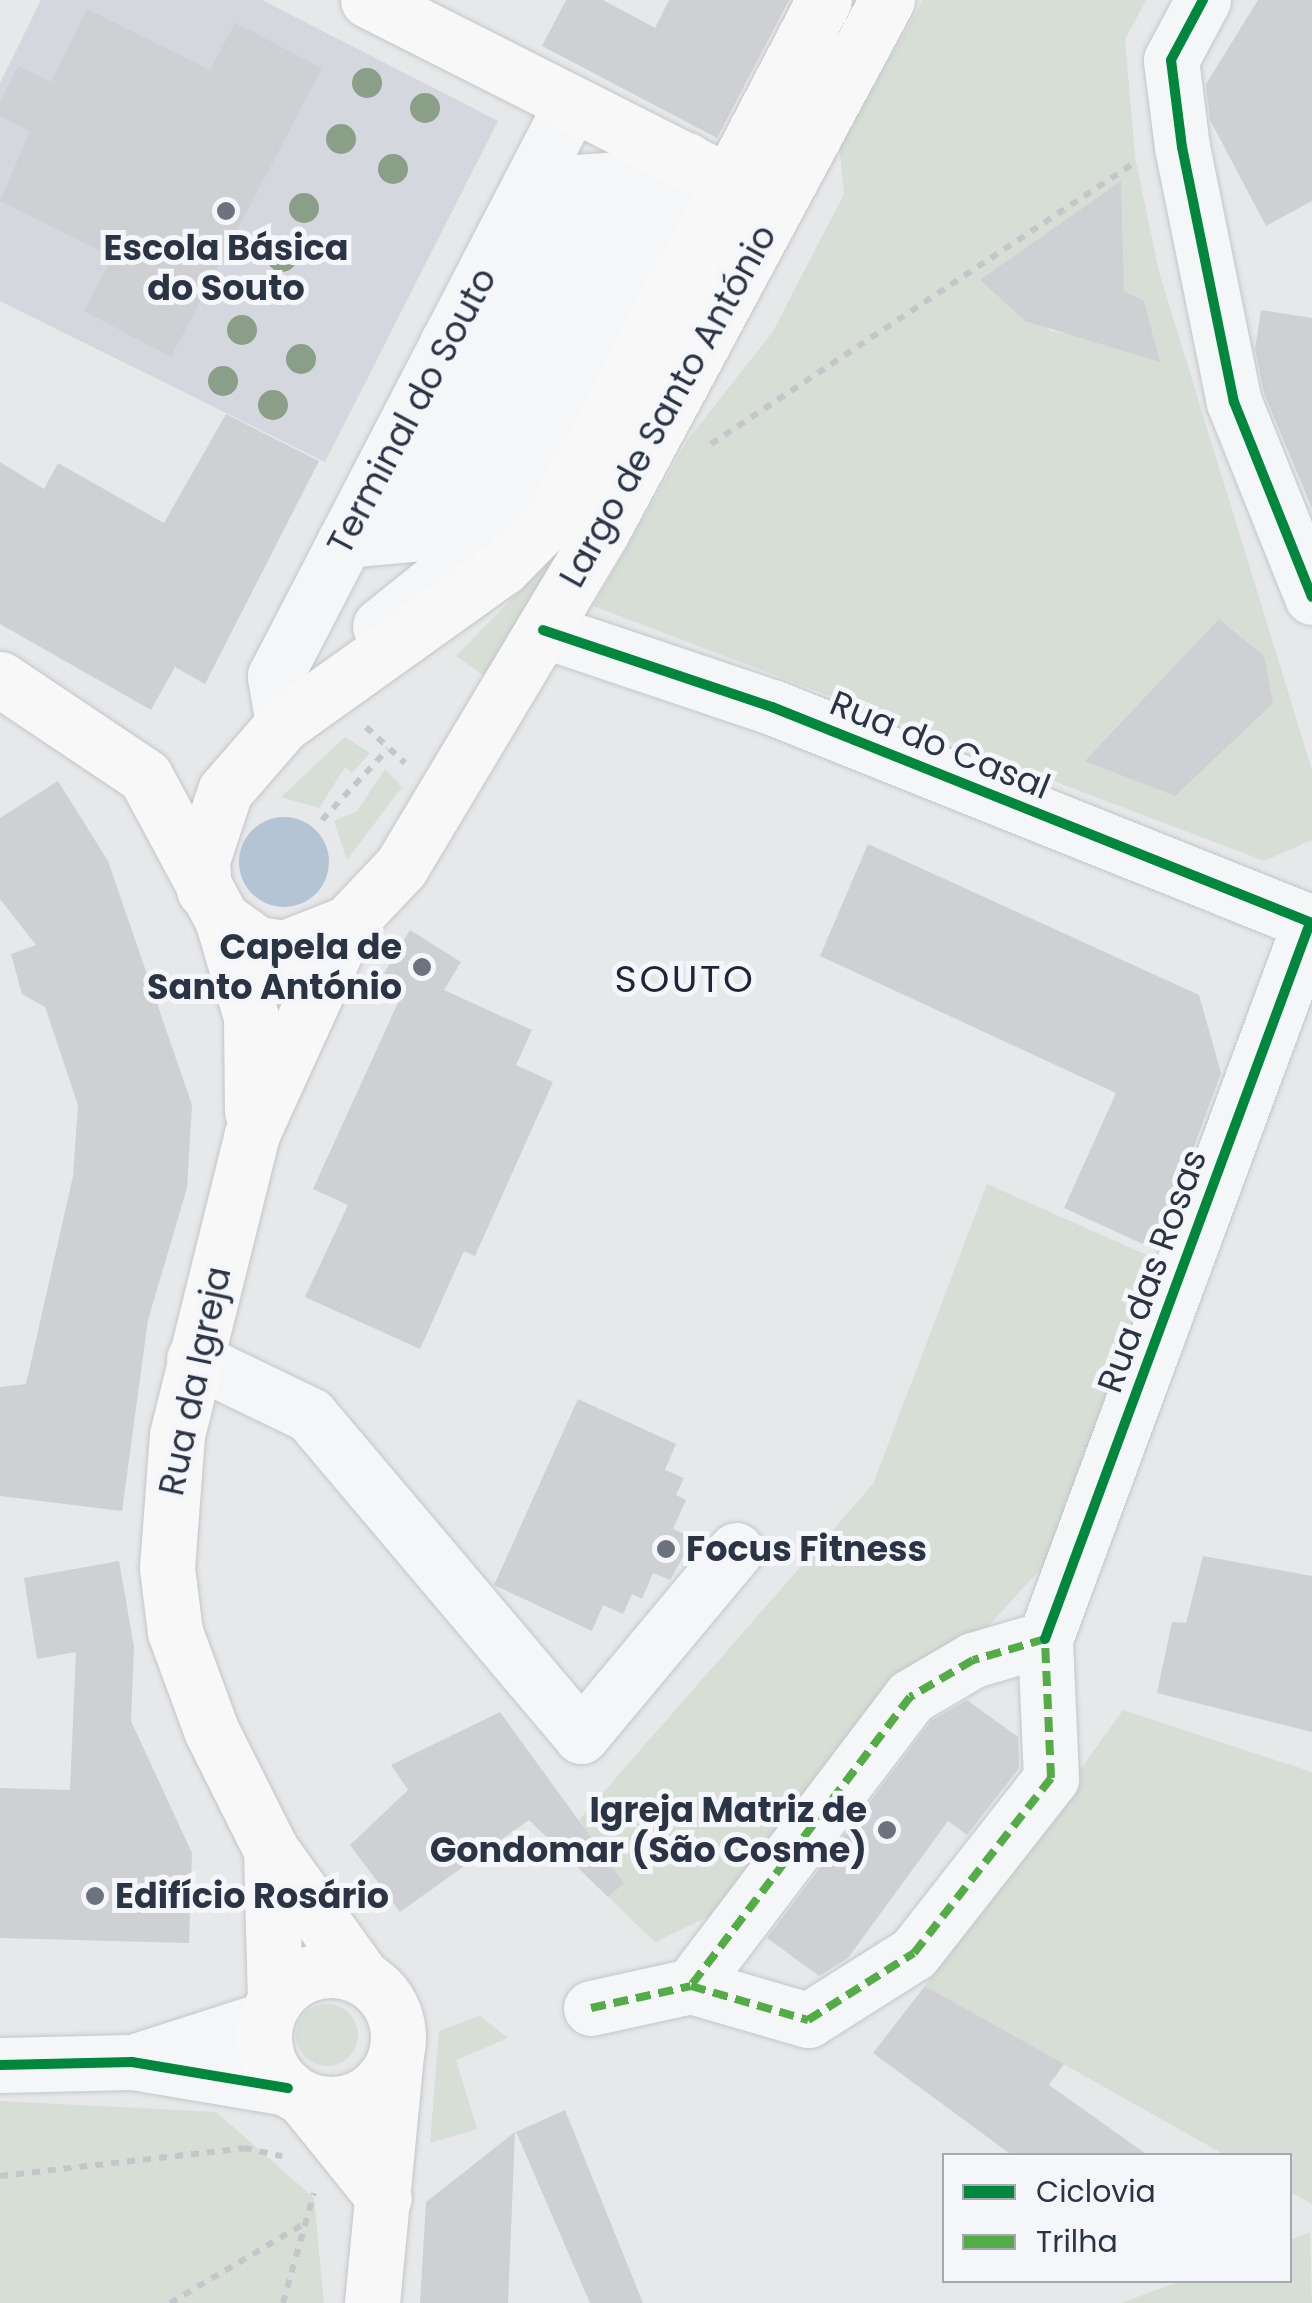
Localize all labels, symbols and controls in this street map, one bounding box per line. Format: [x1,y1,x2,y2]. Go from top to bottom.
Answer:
marker: Escola Básica do Souto [215,200,237,222]
street label: Largo de Santo António [551,218,785,594]
place label: Escola Básica do Souto [103,227,349,309]
street label: Terminal do Souto [319,261,505,561]
street label: Rua do Casal [824,682,1056,808]
place label: Capela de Santo António [147,926,402,1008]
marker: Capela de Santo António [411,956,433,978]
district label: SOUTO [615,956,755,1002]
street label: Rua das Rosas [1089,1144,1215,1398]
street label: Rua da Igreja [150,1263,240,1499]
place label: Focus Fitness [686,1528,927,1570]
marker: Focus Fitness [655,1538,677,1560]
place label: Igreja Matriz de Gondomar (São Cosme) [430,1789,867,1871]
marker: Igreja Matriz de Gondomar (São Cosme) [876,1819,898,1841]
place label: Edifício Rosário [115,1875,389,1917]
marker: Edifício Rosário [84,1885,106,1907]
legend [942,2153,1292,2283]
text: Ciclovia [1036,2170,1156,2213]
text: Trilha [1036,2220,1118,2263]

